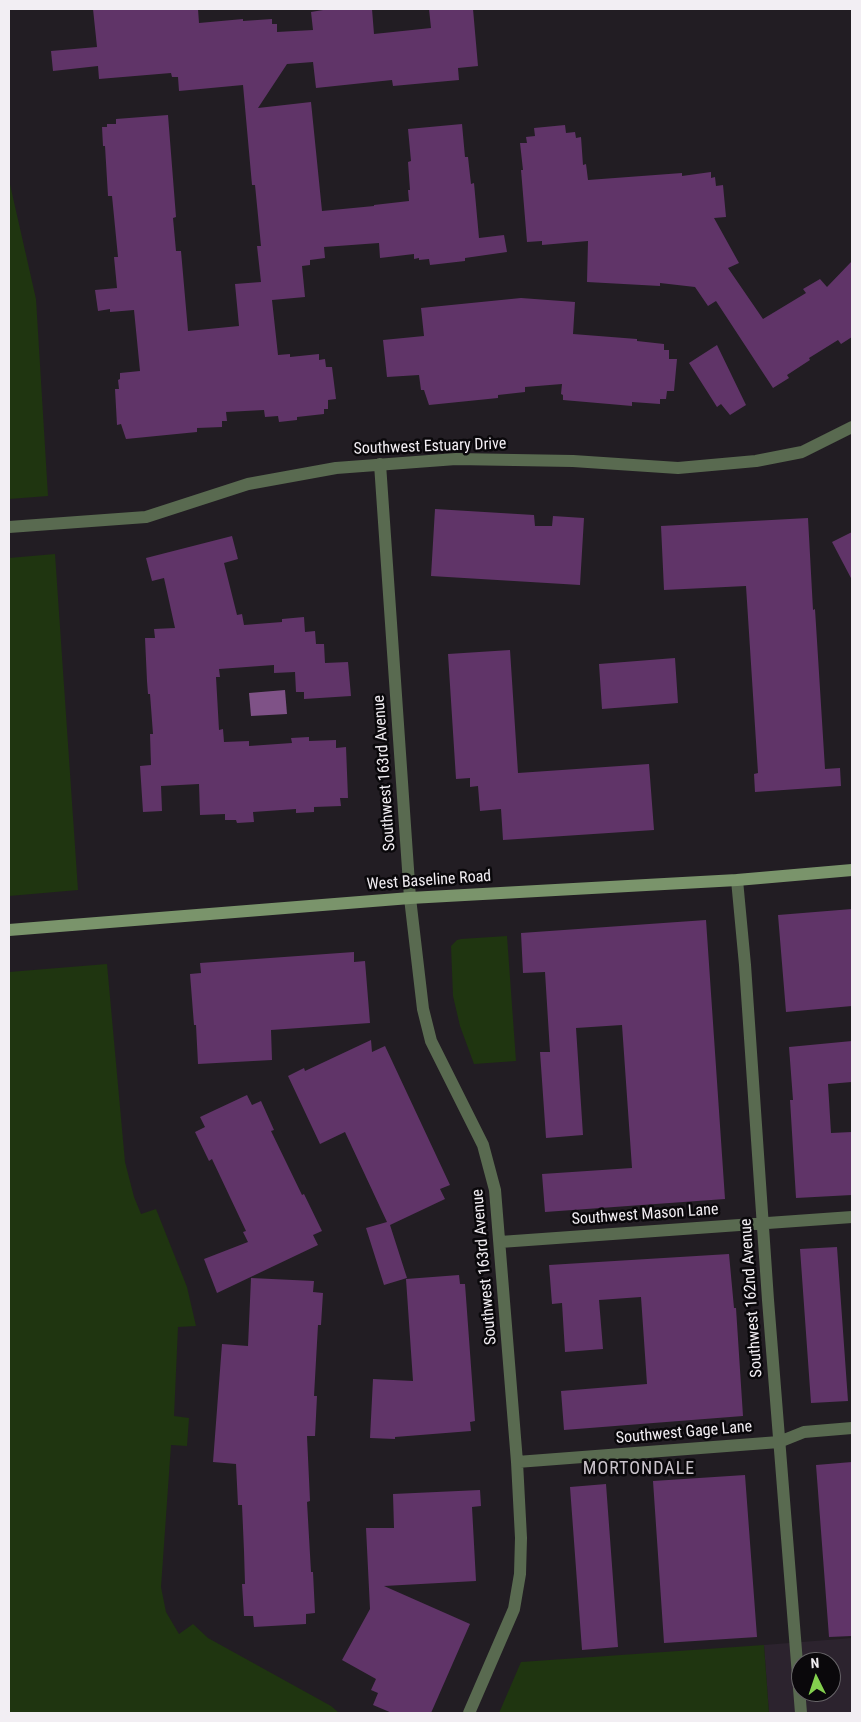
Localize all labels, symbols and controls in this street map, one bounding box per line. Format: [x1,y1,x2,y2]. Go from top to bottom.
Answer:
street label: Southwest Estuary Drive [353,435,507,459]
street label: Southwest 163rd Avenue [370,694,400,852]
street label: West Baseline Road [366,867,492,895]
street label: Southwest 163rd Avenue [469,1188,501,1346]
street label: Southwest Mason Lane [571,1200,719,1230]
street label: Southwest 162nd Avenue [737,1218,767,1378]
street label: Southwest Gage Lane [615,1417,753,1449]
district label: MORTONDALE [582,1458,696,1480]
north arrow [791,1652,841,1702]
text: N [810,1655,820,1671]

